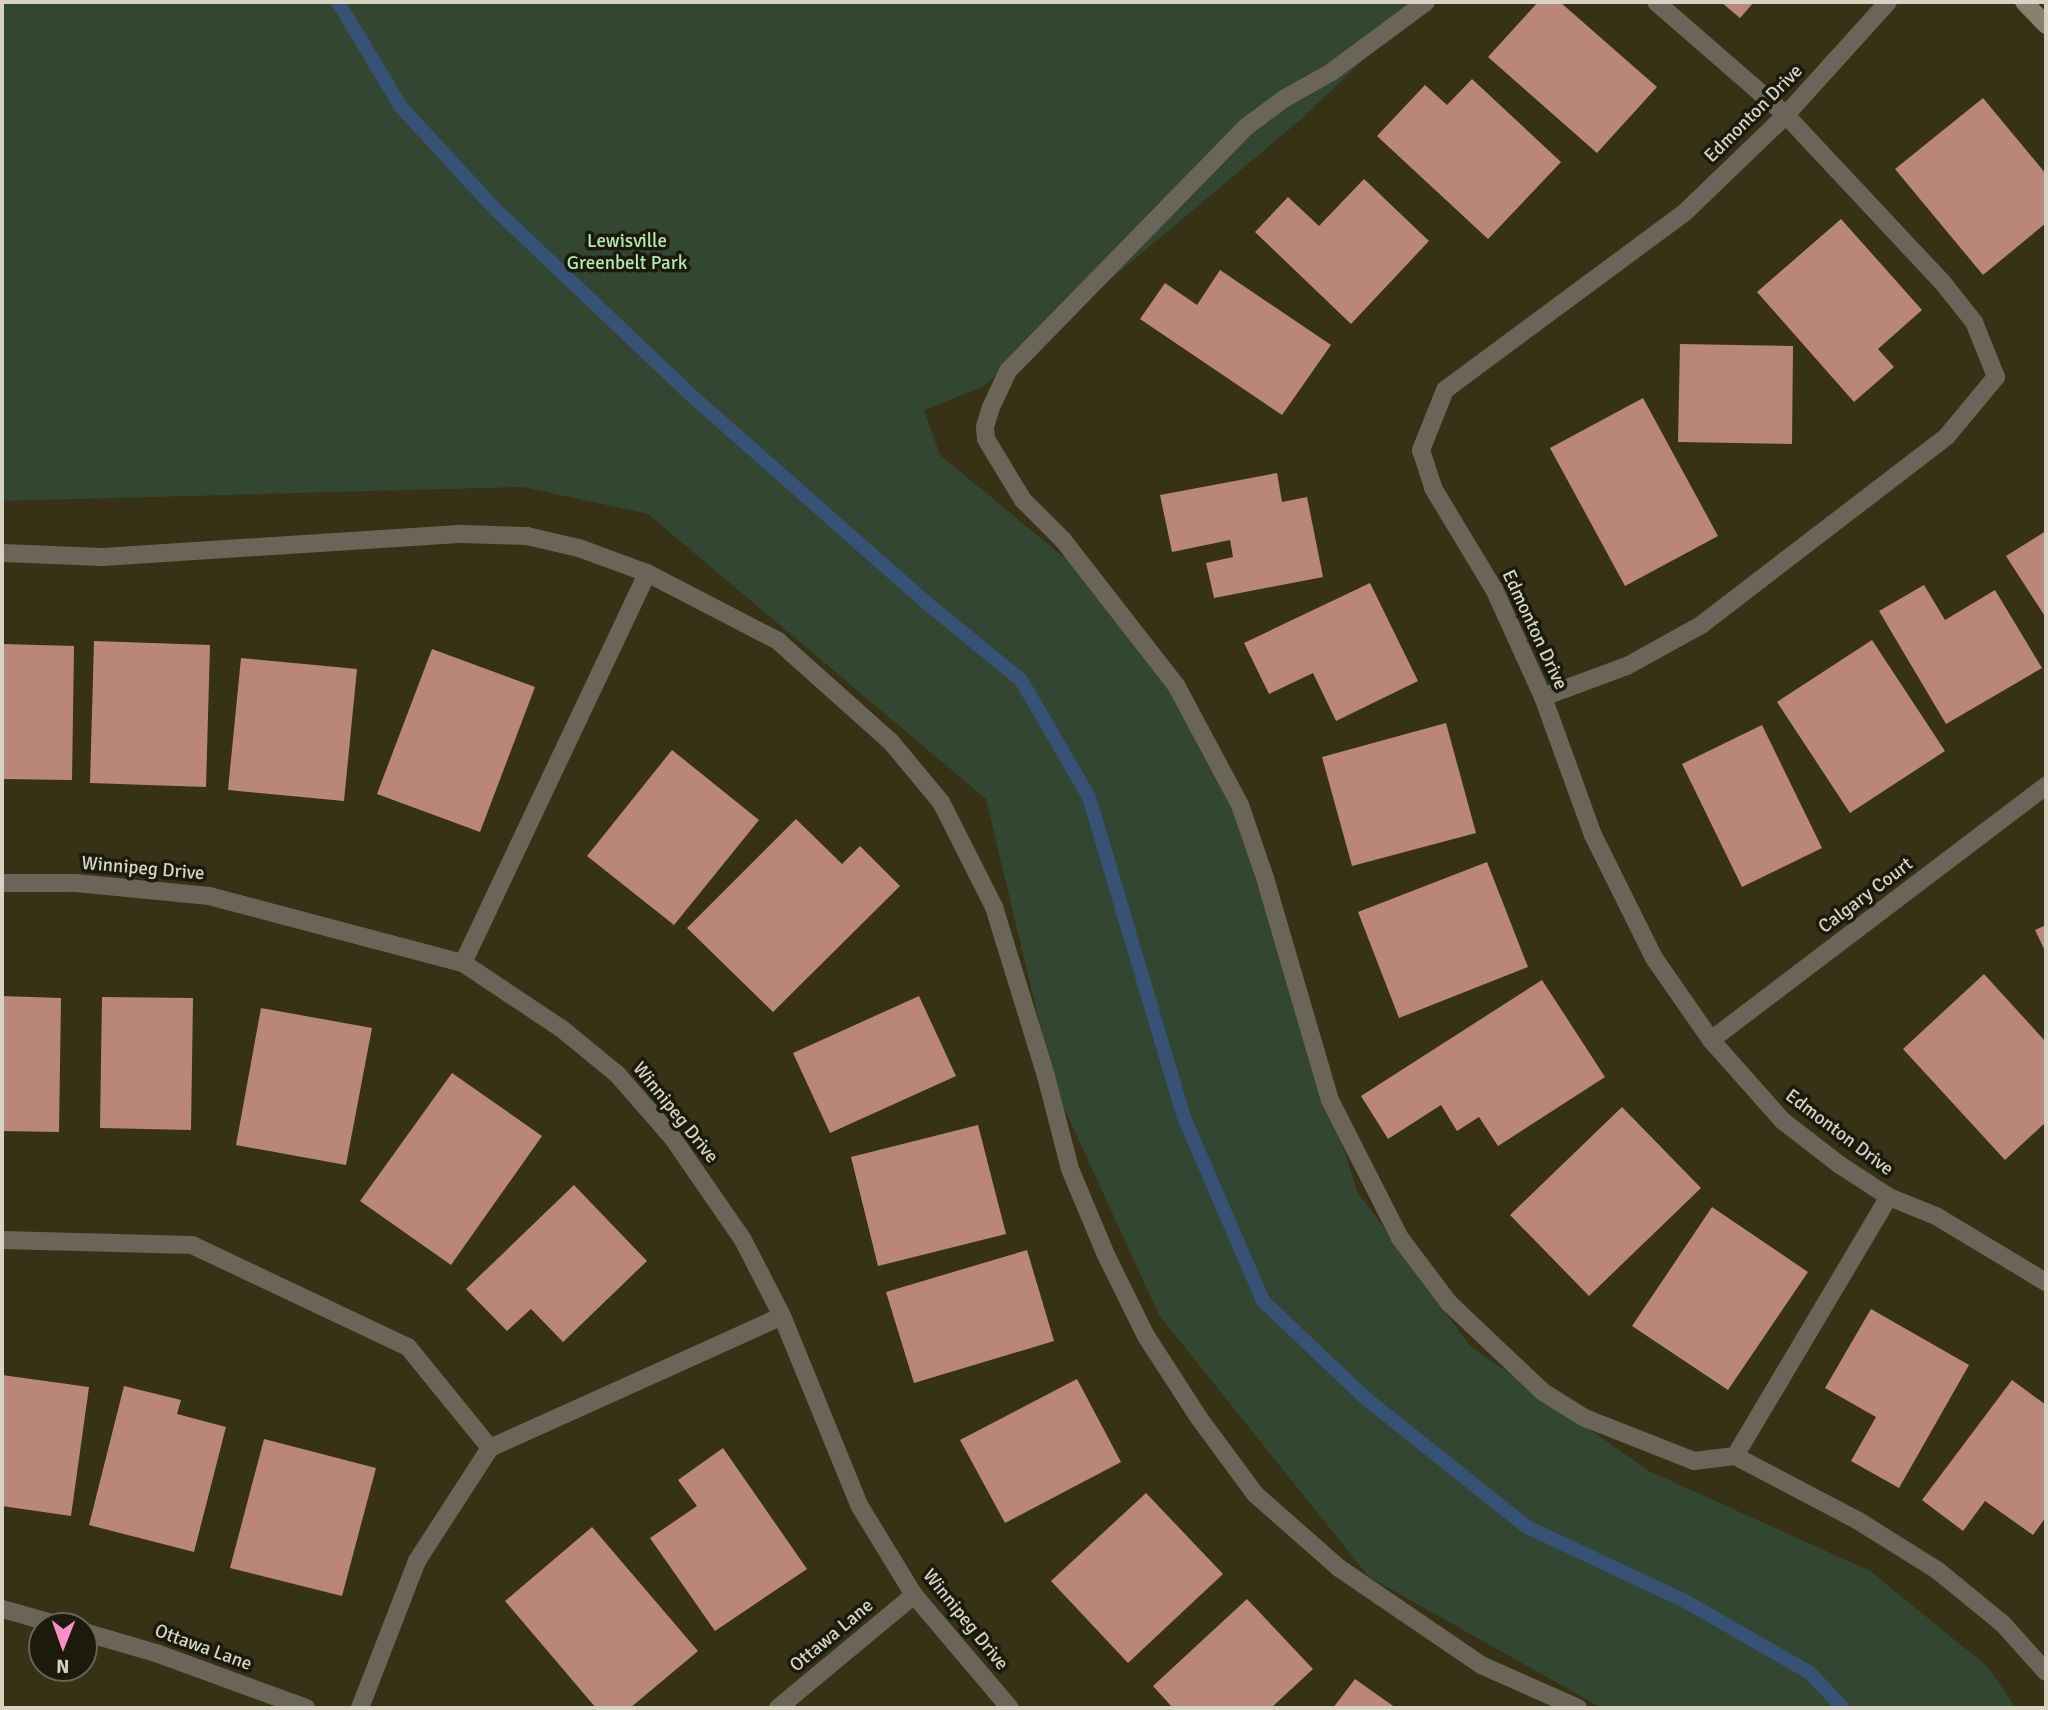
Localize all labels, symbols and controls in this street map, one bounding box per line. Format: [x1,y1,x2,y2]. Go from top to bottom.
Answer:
street label: Edmonton Drive [1700,60,1808,168]
park label: Lewisville Greenbelt Park [567,231,687,275]
street label: Edmonton Drive [1496,567,1572,693]
street label: Winnipeg Drive [81,852,205,886]
street label: Calgary Court [1814,853,1918,939]
street label: Winnipeg Drive [627,1058,723,1168]
street label: Edmonton Drive [1780,1085,1898,1181]
street label: Winnipeg Drive [917,1565,1013,1675]
street label: Ottawa Lane [786,1595,878,1677]
north arrow [28,1612,98,1682]
street label: Ottawa Lane [151,1620,255,1676]
text: N [56,1654,69,1678]

